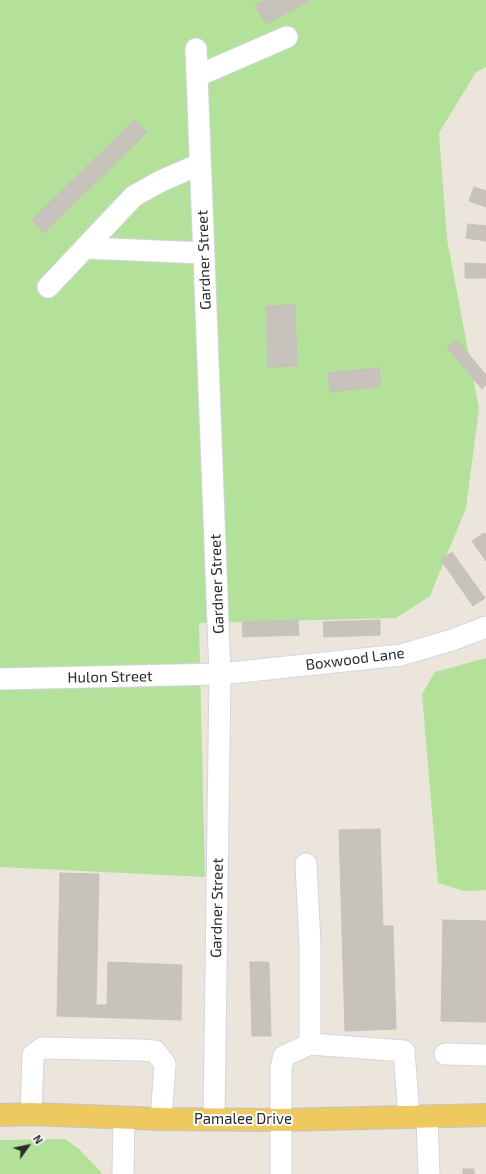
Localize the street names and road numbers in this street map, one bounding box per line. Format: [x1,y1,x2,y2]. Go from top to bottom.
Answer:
street label: Gardner Street [193,210,215,310]
street label: Gardner Street [206,534,228,634]
street label: Boxwood Lane [304,644,406,674]
street label: Hulon Street [67,667,153,687]
street label: Gardner Street [207,858,227,958]
street label: Pamalee Drive [194,1110,292,1128]

